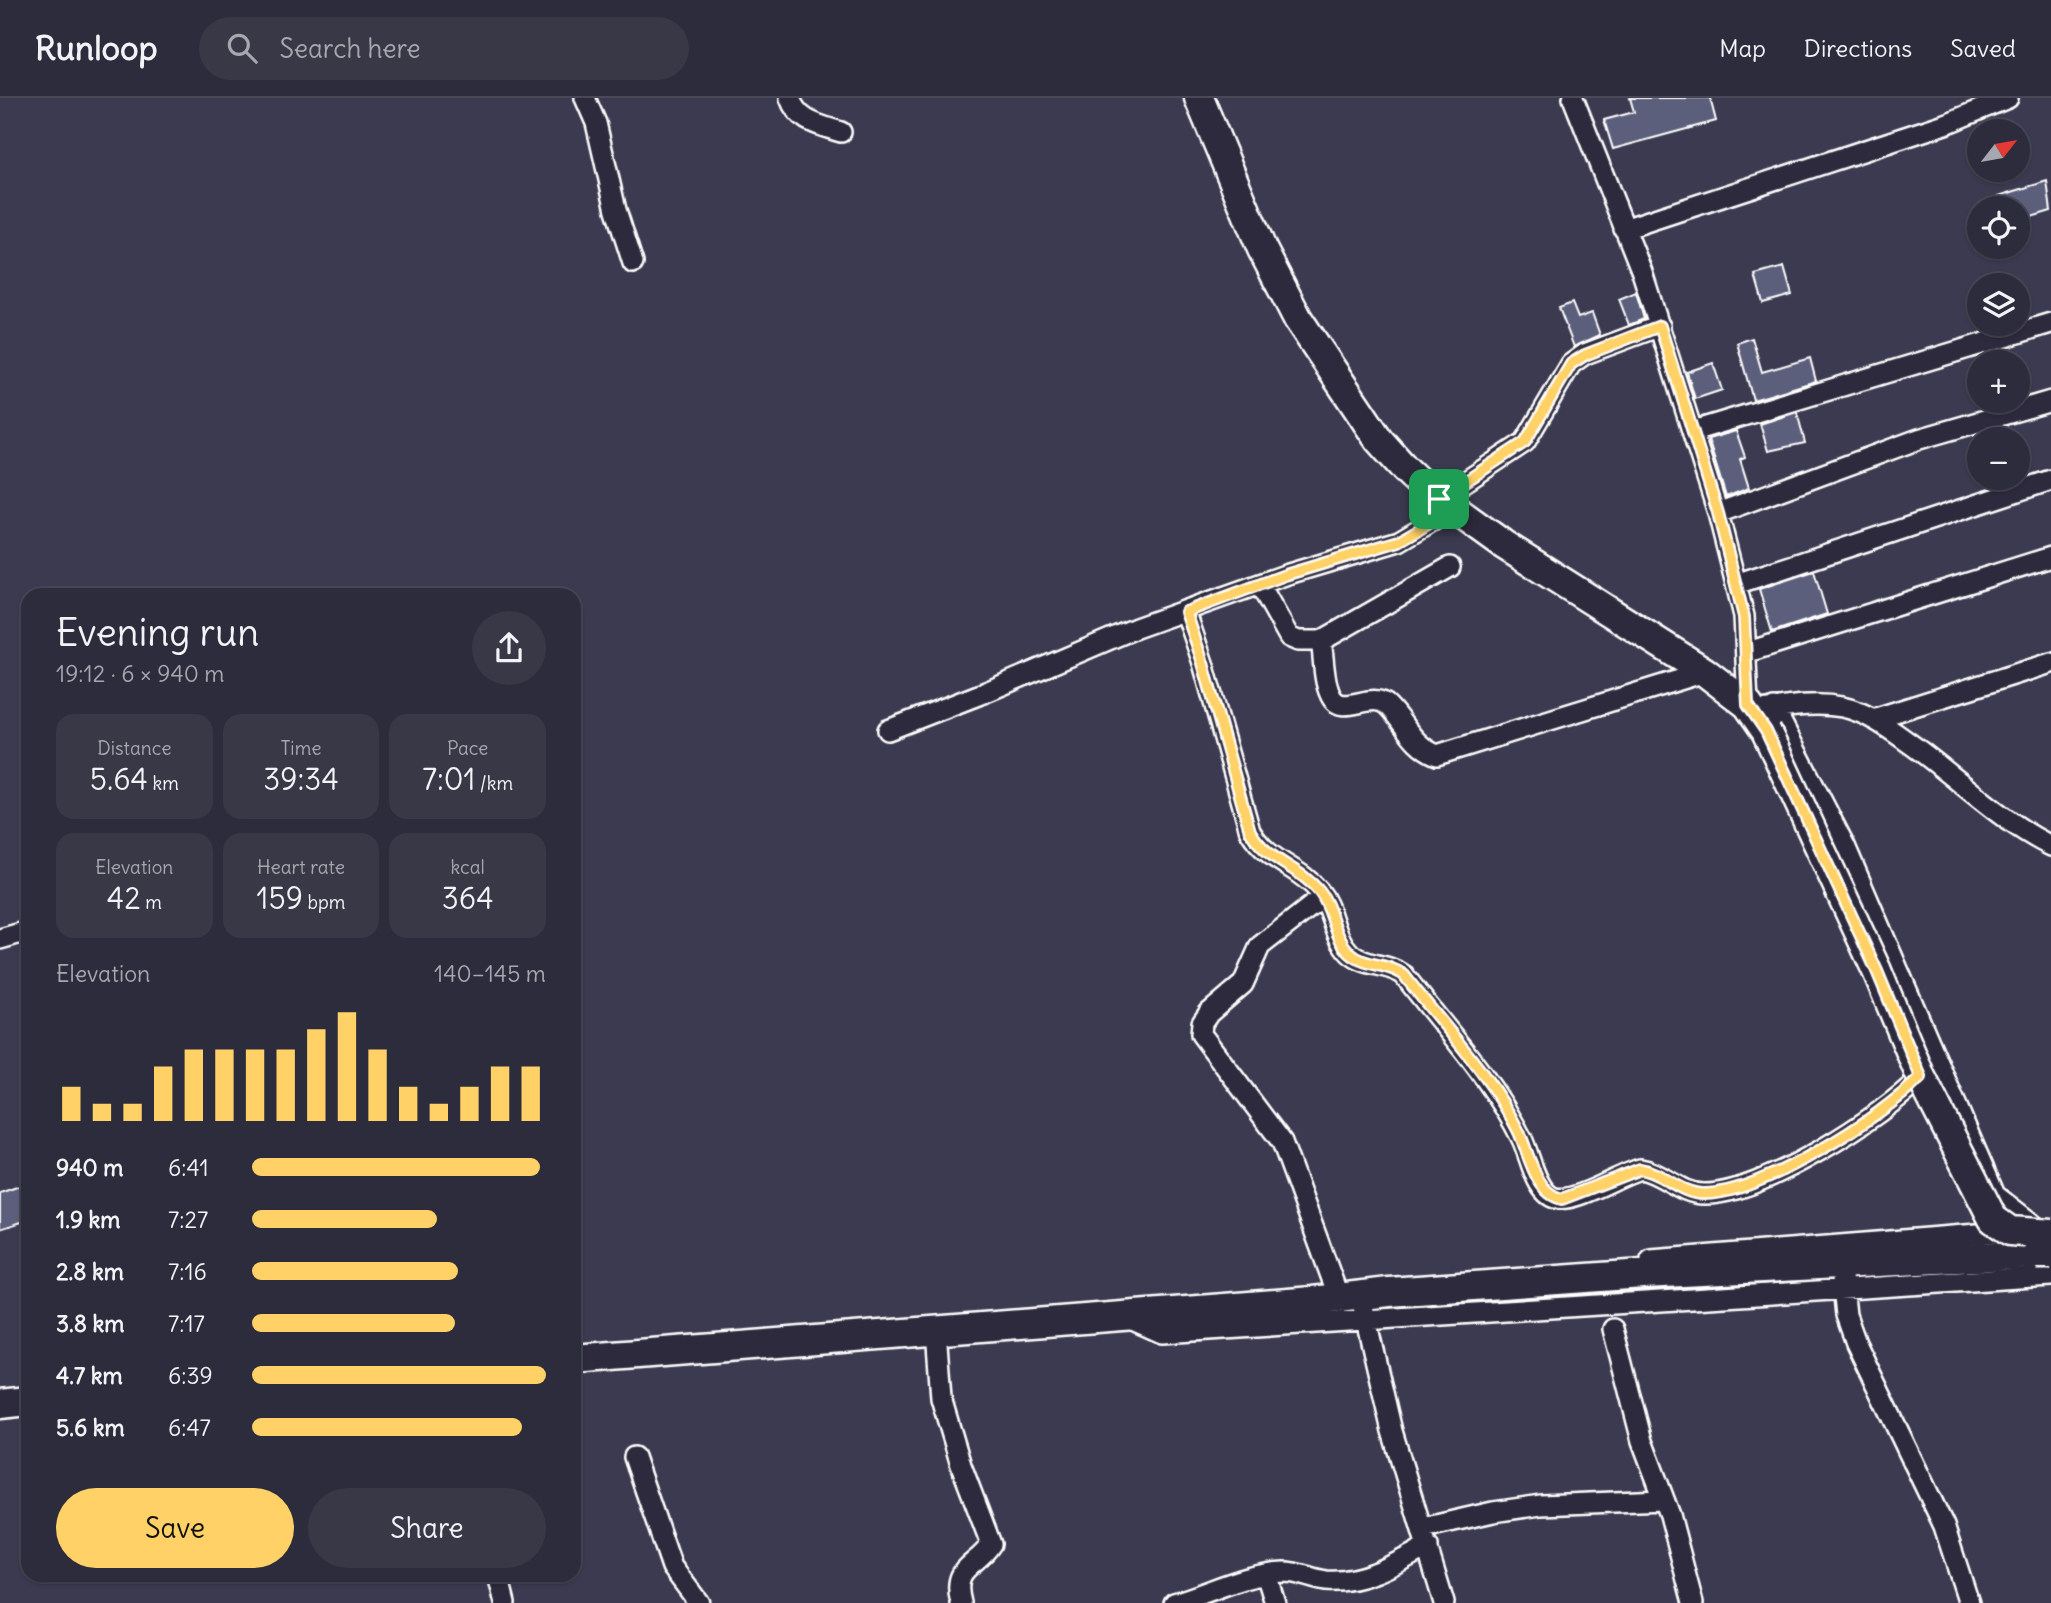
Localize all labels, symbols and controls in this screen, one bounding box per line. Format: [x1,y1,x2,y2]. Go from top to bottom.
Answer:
search box [199,17,689,80]
text: Runloop [35,27,157,69]
icon: search [223,29,261,67]
text: Search here [279,32,420,65]
text: Map [1719,33,1766,63]
text: Directions [1804,33,1912,63]
text: Saved [1950,33,2016,63]
north arrow [1967,119,2030,182]
map controls [1967,119,2030,490]
button: locate [1967,196,2030,259]
button: layers [1967,273,2030,336]
button: + [1967,350,2030,413]
button: − [1967,427,2030,490]
pin [1409,469,1469,529]
icon: arrive [1420,480,1458,518]
text: Evening run [56,609,259,656]
button: share [472,611,546,685]
text: 19:12 · 6 × 940 m [56,659,224,688]
text: Distance [97,736,171,760]
text: Time [280,736,322,760]
text: Pace [447,736,488,760]
text: 5.64 [90,760,148,798]
text: 39:34 [263,760,339,798]
text: 7:01 [422,760,475,798]
text: km [148,771,179,795]
text: /km [475,771,513,795]
text: Elevation [95,855,173,879]
text: Heart rate [257,855,345,879]
text: kcal [451,855,485,879]
text: 42 [107,879,141,917]
text: 159 [257,879,303,917]
text: 364 [442,879,494,917]
text: m [141,890,162,914]
text: bpm [303,890,345,914]
text: Elevation [56,959,150,988]
text: 140–145 m [434,959,546,988]
text: 940 m [56,1153,123,1182]
text: 6:41 [168,1153,209,1182]
text: 1.9 km [56,1205,121,1234]
text: 7:27 [168,1205,208,1234]
text: 2.8 km [56,1257,124,1286]
text: 7:16 [168,1257,207,1286]
text: 3.8 km [56,1309,124,1338]
text: 7:17 [168,1309,205,1338]
text: 4.7 km [56,1361,123,1390]
text: 6:39 [168,1361,213,1390]
text: 5.6 km [56,1413,125,1442]
text: 6:47 [168,1413,211,1442]
button: Save [56,1488,294,1568]
button: Share [308,1488,546,1568]

